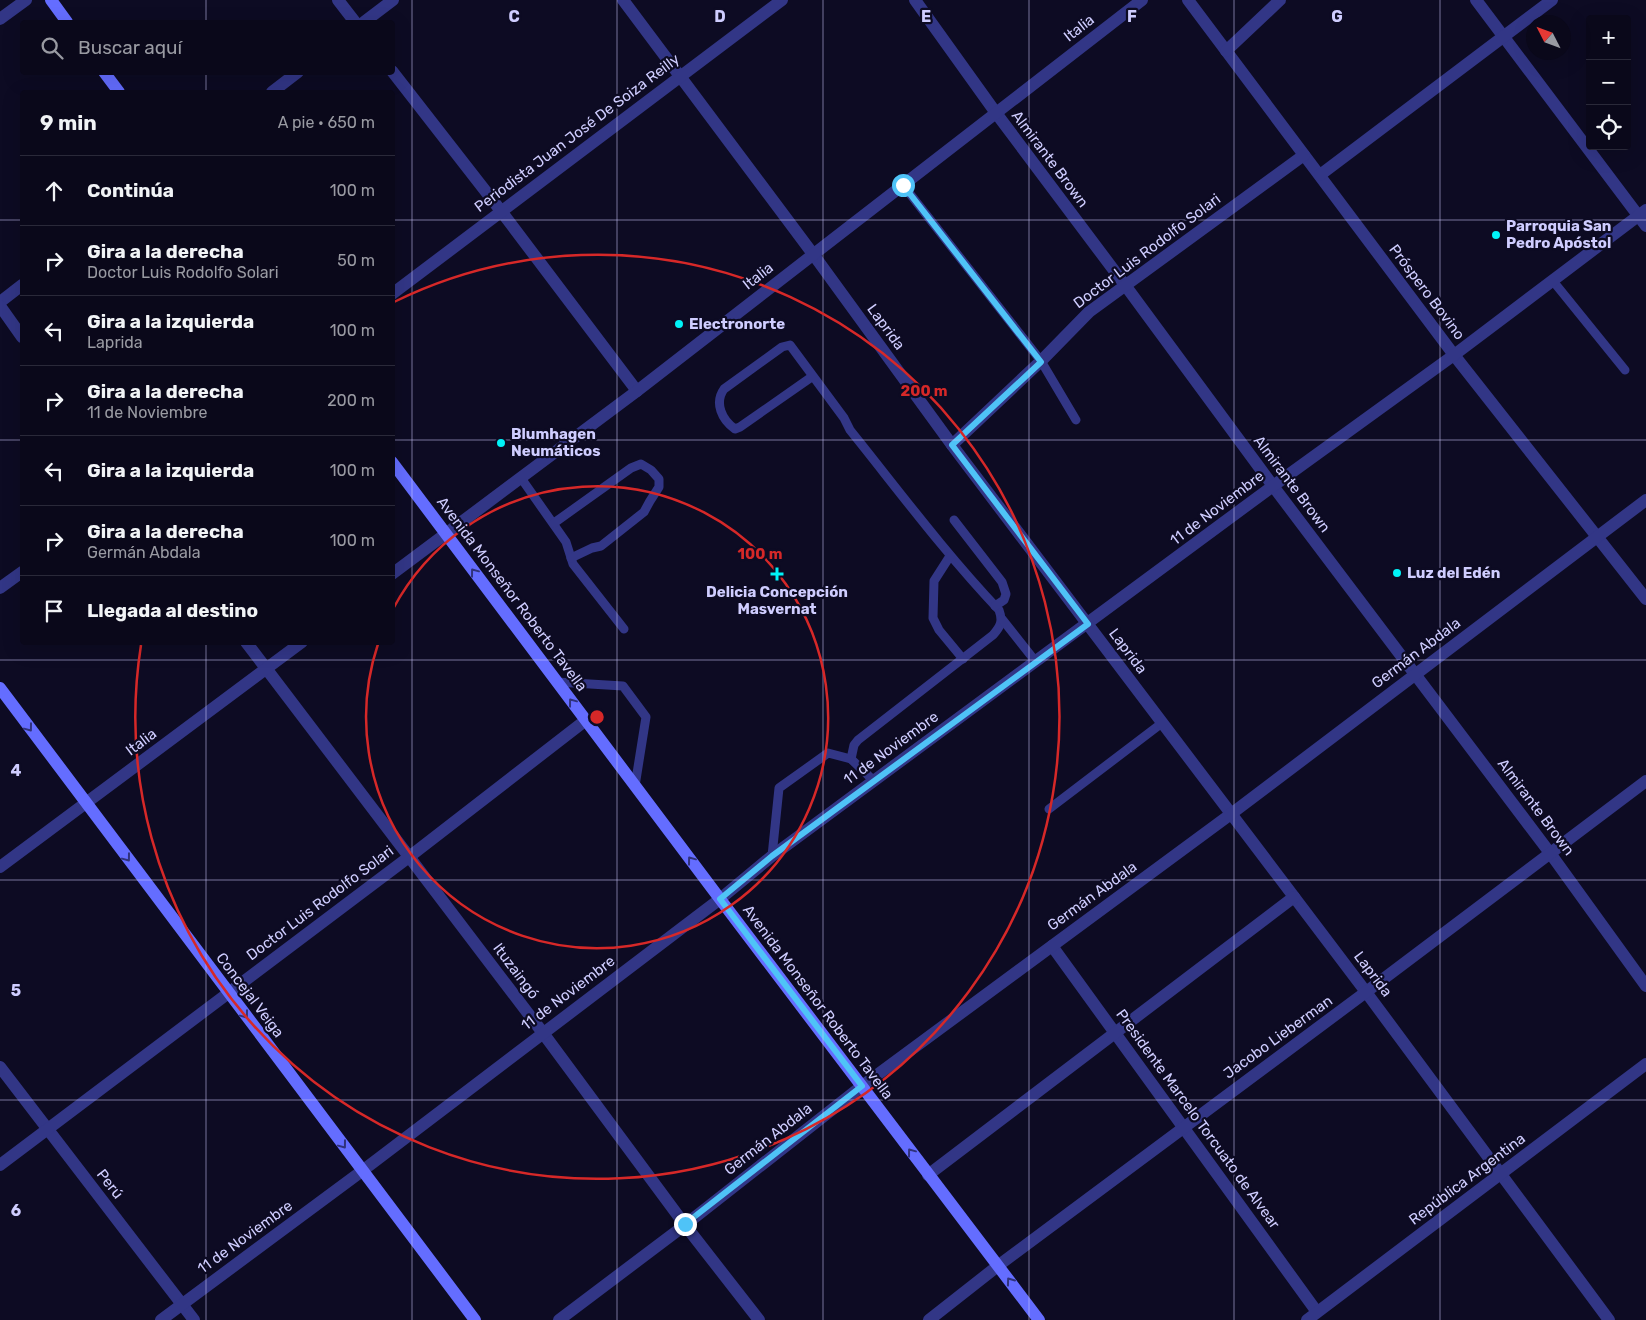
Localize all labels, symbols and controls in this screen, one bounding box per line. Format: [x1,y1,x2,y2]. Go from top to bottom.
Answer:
text: C [508,7,520,26]
text: D [714,7,726,26]
text: E [921,7,931,26]
text: F [1127,7,1137,26]
text: G [1331,7,1343,26]
street label: Italia [1060,11,1098,45]
north arrow [1526,15,1571,60]
map controls [1586,15,1631,150]
button: + [1586,15,1631,60]
search box [20,20,395,75]
icon: search [38,34,66,62]
text: Buscar aquí [78,36,182,59]
street label: Periodista Juan José De Soiza Reilly [471,50,683,216]
button: − [1586,60,1631,105]
button: locate [1586,105,1631,150]
street label: Almirante Brown [1008,107,1092,211]
text: 9 min [40,110,97,135]
text: A pie · 650 m [278,113,375,132]
route start [892,174,915,197]
icon: ahead [40,177,68,205]
text: Continúa [87,179,174,202]
text: 100 m [330,181,375,200]
street label: Doctor Luis Rodolfo Solari [1070,190,1224,312]
place label: Parroquia San Pedro Apóstol [1506,217,1611,252]
marker: Parroquia San Pedro Apóstol [1490,229,1502,241]
text: Gira a la derecha [87,240,244,263]
street label: Próspero Bovino [1385,241,1469,343]
icon: right [40,247,68,275]
text: 50 m [337,251,375,270]
street label: Italia [739,259,777,293]
text: Doctor Luis Rodolfo Solari [87,263,279,282]
street label: Laprida [863,301,909,353]
text: Gira a la izquierda [87,310,254,333]
place label: Electronorte [689,315,785,333]
icon: left [40,317,68,345]
marker: Electronorte [673,318,685,330]
text: 100 m [330,321,375,340]
text: Laprida [87,333,143,352]
text: Gira a la derecha [87,380,244,403]
text: 200 m [900,382,948,400]
icon: right [40,387,68,415]
text: 200 m [327,391,375,410]
text: 11 de Noviembre [87,403,207,422]
place label: Blumhagen Neumáticos [511,425,600,460]
street label: Almirante Brown [1250,432,1334,536]
marker: Blumhagen Neumáticos [495,437,507,449]
icon: left [40,457,68,485]
text: Gira a la izquierda [87,459,254,482]
text: 100 m [330,461,375,480]
street label: 11 de Noviembre [1167,467,1267,549]
street label: Avenida Monseñor Roberto Tavella [433,493,591,695]
text: Gira a la derecha [87,520,244,543]
icon: right [40,527,68,555]
text: 100 m [330,531,375,550]
text: Germán Abdala [87,543,201,562]
text: 100 m [738,545,782,563]
place label: Luz del Edén [1407,564,1500,582]
marker: Delicia Concepción Masvernat [770,567,784,581]
marker: Luz del Edén [1391,567,1403,579]
one-way arrow [472,569,480,578]
place label: Delicia Concepción Masvernat [706,583,848,618]
icon: arrive [40,597,68,625]
text: Llegada al destino [87,599,258,622]
street label: Germán Abdala [1368,614,1464,692]
street label: Laprida [1105,625,1151,677]
one-way arrow [570,699,578,708]
centre of rings [588,708,606,726]
street label: 11 de Noviembre [840,708,942,788]
one-way arrow [23,722,32,732]
street label: Italia [122,725,160,759]
street label: Almirante Brown [1494,755,1578,859]
text: 4 [11,761,22,780]
street label: Doctor Luis Rodolfo Solari [243,842,397,964]
one-way arrow [121,852,129,861]
one-way arrow [688,857,696,866]
street label: Germán Abdala [1044,857,1140,935]
street label: Avenida Monseñor Roberto Tavella [739,901,897,1103]
street label: Ituzaingó [489,940,543,1002]
street label: Laprida [1350,948,1396,1000]
street label: Concejal Veiga [212,949,288,1041]
street label: 11 de Noviembre [518,952,618,1034]
text: 5 [11,981,21,1000]
street label: Jacobo Lieberman [1220,991,1336,1083]
street label: Presidente Marcelo Torcuato de Alvear [1112,1006,1284,1232]
one-way arrow [240,1009,248,1018]
street label: Germán Abdala [721,1099,815,1179]
street label: República Argentina [1405,1129,1529,1229]
one-way arrow [337,1139,346,1149]
one-way arrow [908,1148,917,1158]
street label: Perú [93,1166,127,1202]
street label: 11 de Noviembre [194,1197,296,1277]
text: 6 [11,1201,21,1220]
route end [674,1213,697,1236]
one-way arrow [1008,1278,1016,1287]

